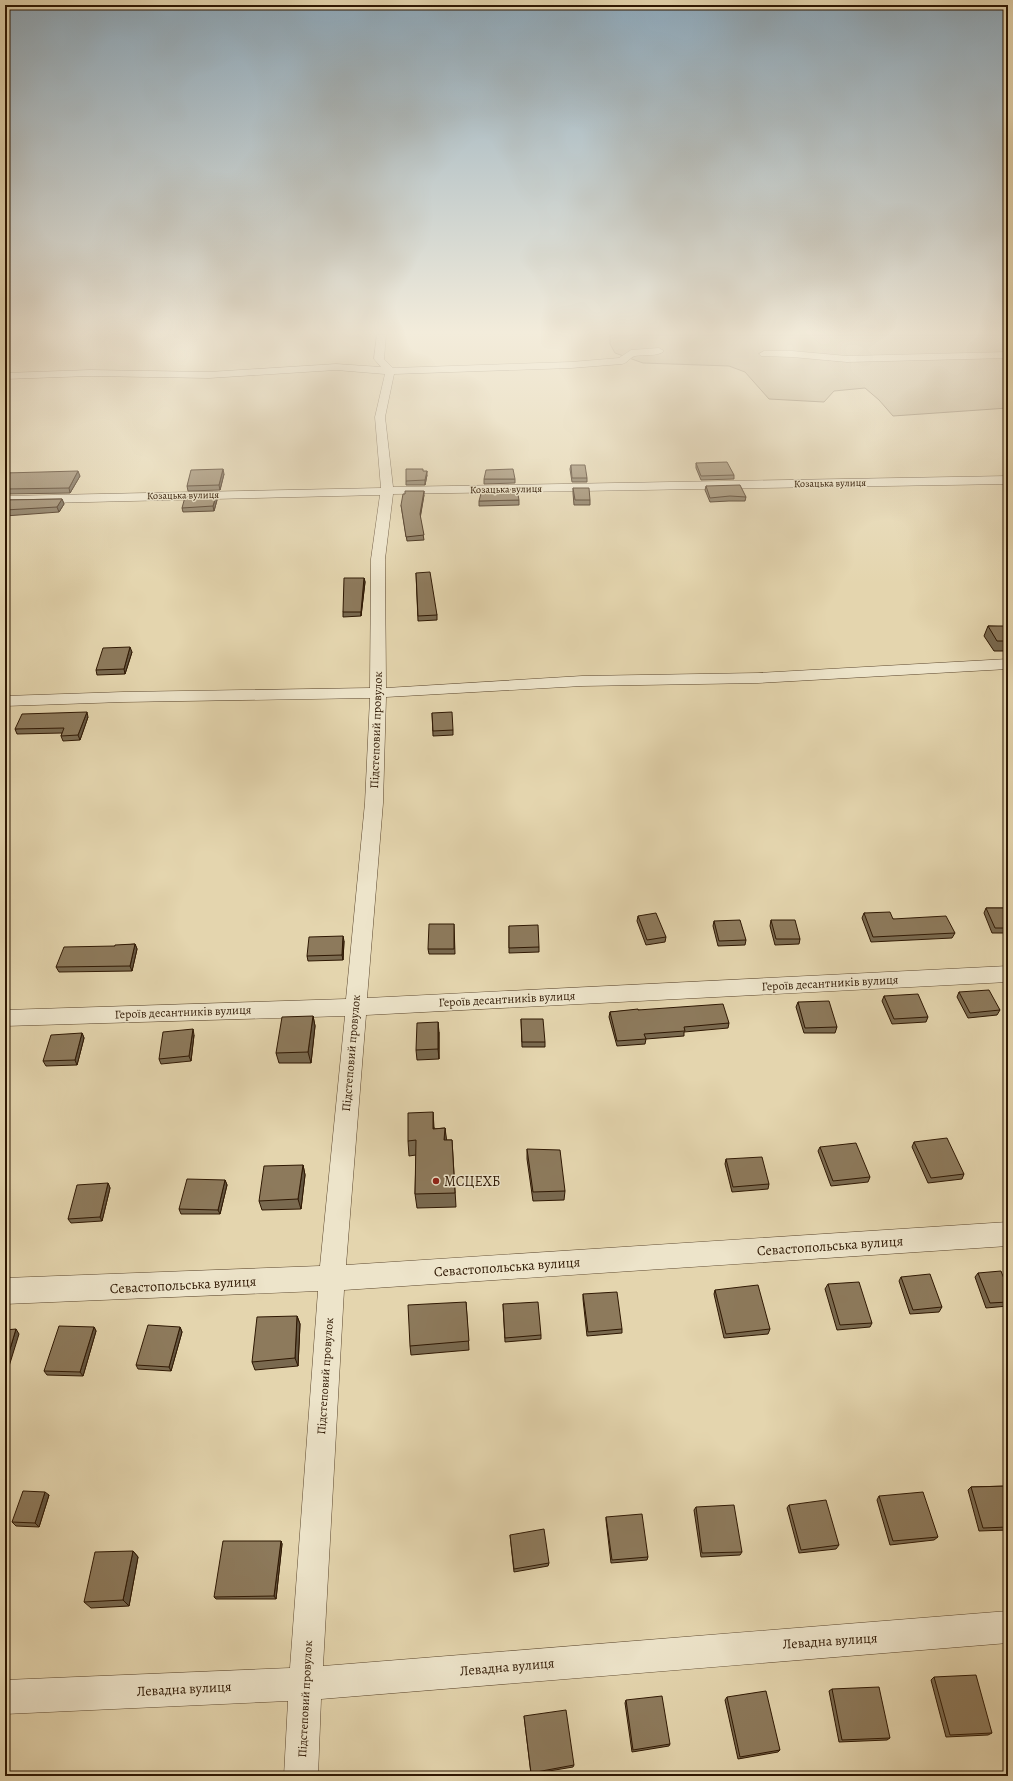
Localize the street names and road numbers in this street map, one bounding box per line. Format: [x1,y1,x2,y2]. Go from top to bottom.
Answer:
street label: Козацька вулиця [794,476,866,490]
street label: Козацька вулиця [470,482,542,496]
street label: Козацька вулиця [147,488,219,502]
street label: Підстеповий провулок [366,671,386,789]
street label: Героїв десантників вулиця [761,971,899,995]
street label: Героїв десантників вулиця [438,987,576,1011]
street label: Підстеповий провулок [338,994,364,1112]
street label: Героїв десантників вулиця [114,1002,252,1022]
street label: Севастопольська вулиця [756,1231,904,1261]
street label: Севастопольська вулиця [433,1252,581,1282]
street label: Севастопольська вулиця [109,1272,257,1298]
street label: Підстеповий провулок [313,1317,337,1435]
street label: Левадна вулиця [782,1628,878,1654]
street label: Підстеповий провулок [294,1640,316,1758]
street label: Левадна вулиця [459,1653,556,1681]
street label: Левадна вулиця [136,1677,232,1701]

